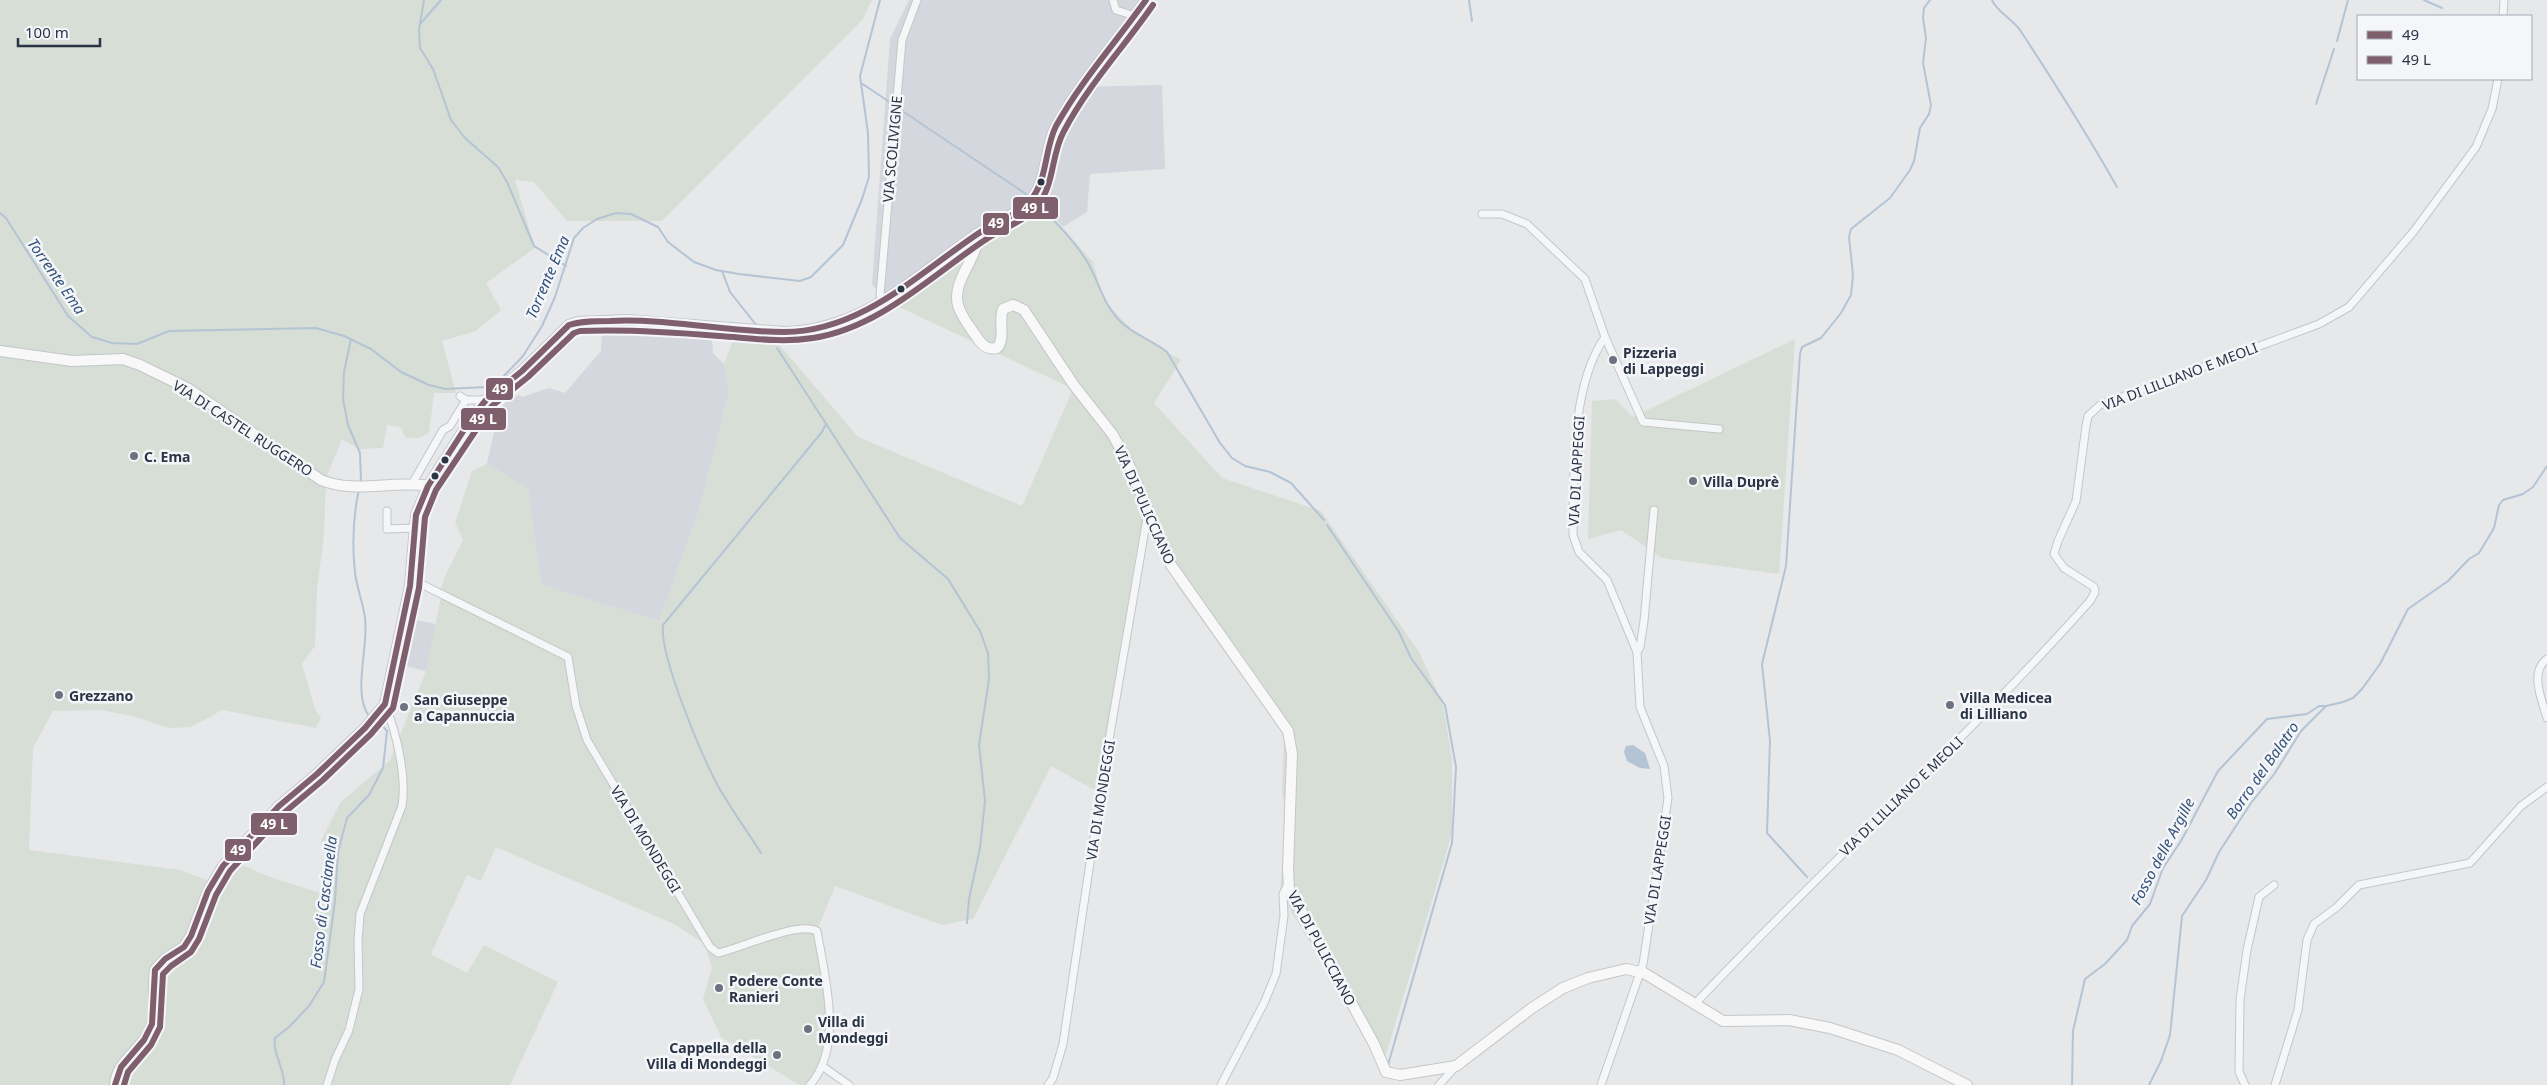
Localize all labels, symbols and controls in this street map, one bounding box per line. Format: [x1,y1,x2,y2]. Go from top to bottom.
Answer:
scale bar [18,15,100,47]
legend [2357,15,2532,80]
text: 100 m [25,22,69,42]
text: 49 [2402,24,2419,44]
text: 49 L [2402,49,2431,69]
street label: VIA SCOLIVIGNE [878,95,906,203]
unlabelled marker [1036,177,1046,187]
line badge: 49 L [1012,196,1059,220]
text: 49 L [1021,198,1049,217]
line badge: 49 [982,212,1010,236]
text: 49 [988,213,1004,232]
water label: Torrente Ema [521,232,574,322]
water label: Torrente Ema [23,234,91,318]
unlabelled marker [896,284,906,294]
street label: VIA DI LILLIANO E MEOLI [2100,337,2261,414]
place label: Pizzeria di Lappeggi [1623,343,1704,378]
marker: Pizzeria di Lappeggi [1607,354,1619,366]
street label: VIA DI CASTEL RUGGERO [169,376,317,480]
line badge: 49 [485,377,514,401]
text: 49 [492,379,508,398]
line badge: 49 L [460,407,507,431]
text: 49 L [469,409,497,428]
street label: VIA DI LAPPEGGI [1564,415,1588,527]
street label: VIA DI PULICCIANO [1110,443,1180,567]
place label: C. Ema [144,447,190,466]
marker: C. Ema [128,450,140,462]
unlabelled marker [440,455,450,465]
unlabelled marker [430,471,440,481]
place label: Villa Duprè [1703,472,1779,491]
marker: Villa Duprè [1687,475,1699,487]
place label: Grezzano [69,686,134,705]
place label: Villa Medicea di Lilliano [1960,688,2052,723]
marker: Grezzano [53,689,65,701]
place label: San Giuseppe a Capannuccia [414,690,515,725]
marker: Villa Medicea di Lilliano [1944,699,1956,711]
marker: San Giuseppe a Capannuccia [398,701,410,713]
water label: Borro del Balatro [2221,717,2303,823]
street label: VIA DI LILLIANO E MEOLI [1835,732,1967,860]
street label: VIA DI MONDEGGI [1081,738,1119,862]
street label: VIA DI MONDEGGI [607,782,686,896]
water label: Fosso delle Argille [2125,794,2199,908]
line badge: 49 L [250,812,298,836]
text: 49 L [260,814,288,833]
street label: VIA DI LAPPEGGI [1639,814,1675,926]
water label: Fosso di Cascianella [305,834,341,969]
line badge: 49 [224,838,252,862]
text: 49 [230,840,246,859]
street label: VIA DI PULICCIANO [1284,887,1360,1009]
place label: Podere Conte Ranieri [729,971,823,1006]
marker: Podere Conte Ranieri [713,982,725,994]
place label: Villa di Mondeggi [818,1012,888,1047]
marker: Villa di Mondeggi [802,1023,814,1035]
place label: Cappella della Villa di Mondeggi [647,1038,767,1073]
marker: Cappella della Villa di Mondeggi [771,1049,783,1061]

